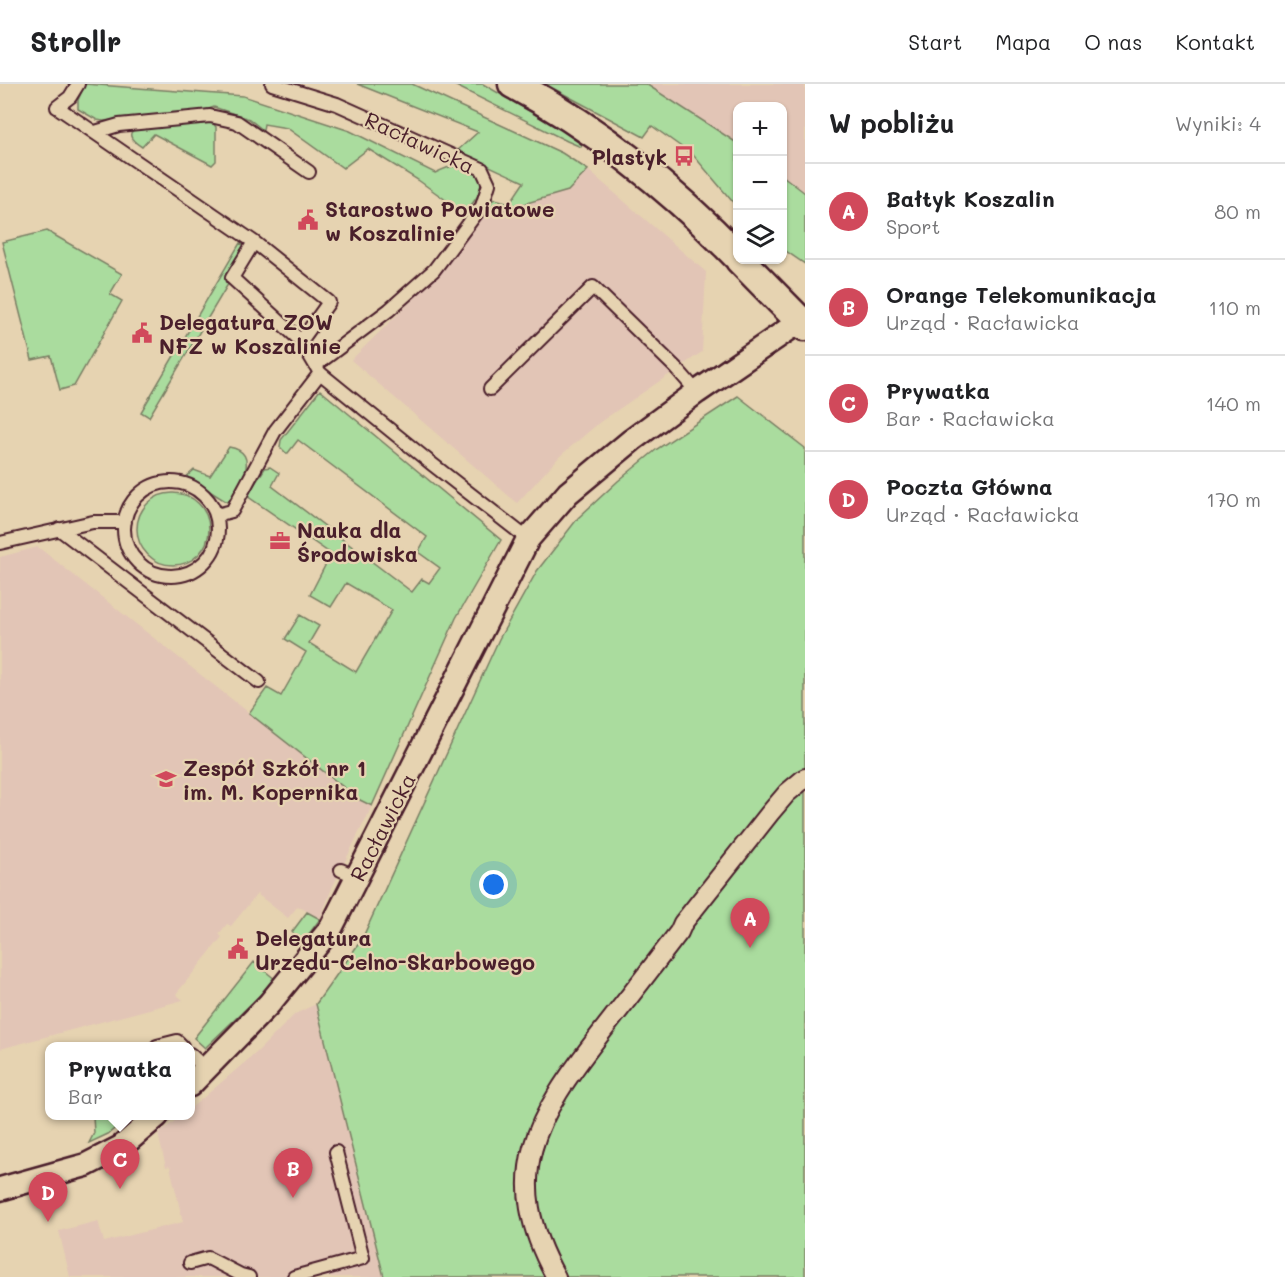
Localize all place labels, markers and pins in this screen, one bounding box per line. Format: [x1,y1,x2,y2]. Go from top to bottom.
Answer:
place label: Plastyk [591,143,667,171]
bus stop icon: Plastyk [672,144,696,168]
place label: Starostwo Powiatowe w Koszalinie [325,195,554,246]
public building icon: Starostwo Powiatowe w Koszalinie [296,208,320,232]
place label: Delegatura ZOW NFZ w Koszalinie [159,308,341,359]
public building icon: Delegatura ZOW NFZ w Koszalinie [130,321,154,345]
place label: Nauka dla Środowiska [297,516,418,567]
office icon: Nauka dla Środowiska [268,529,292,553]
place label: Zespół Szkół nr 1 im. M. Kopernika [183,754,366,805]
school or university icon: Zespół Szkół nr 1 im. M. Kopernika [154,767,178,791]
pin: A [730,898,770,948]
place label: Delegatura Urzędu-Celno-Skarbowego [255,924,535,975]
public building icon: Delegatura Urzędu-Celno-Skarbowego [226,937,250,961]
pin: C [100,1140,140,1189]
pin: B [274,1148,312,1198]
pin: D [28,1172,68,1222]

